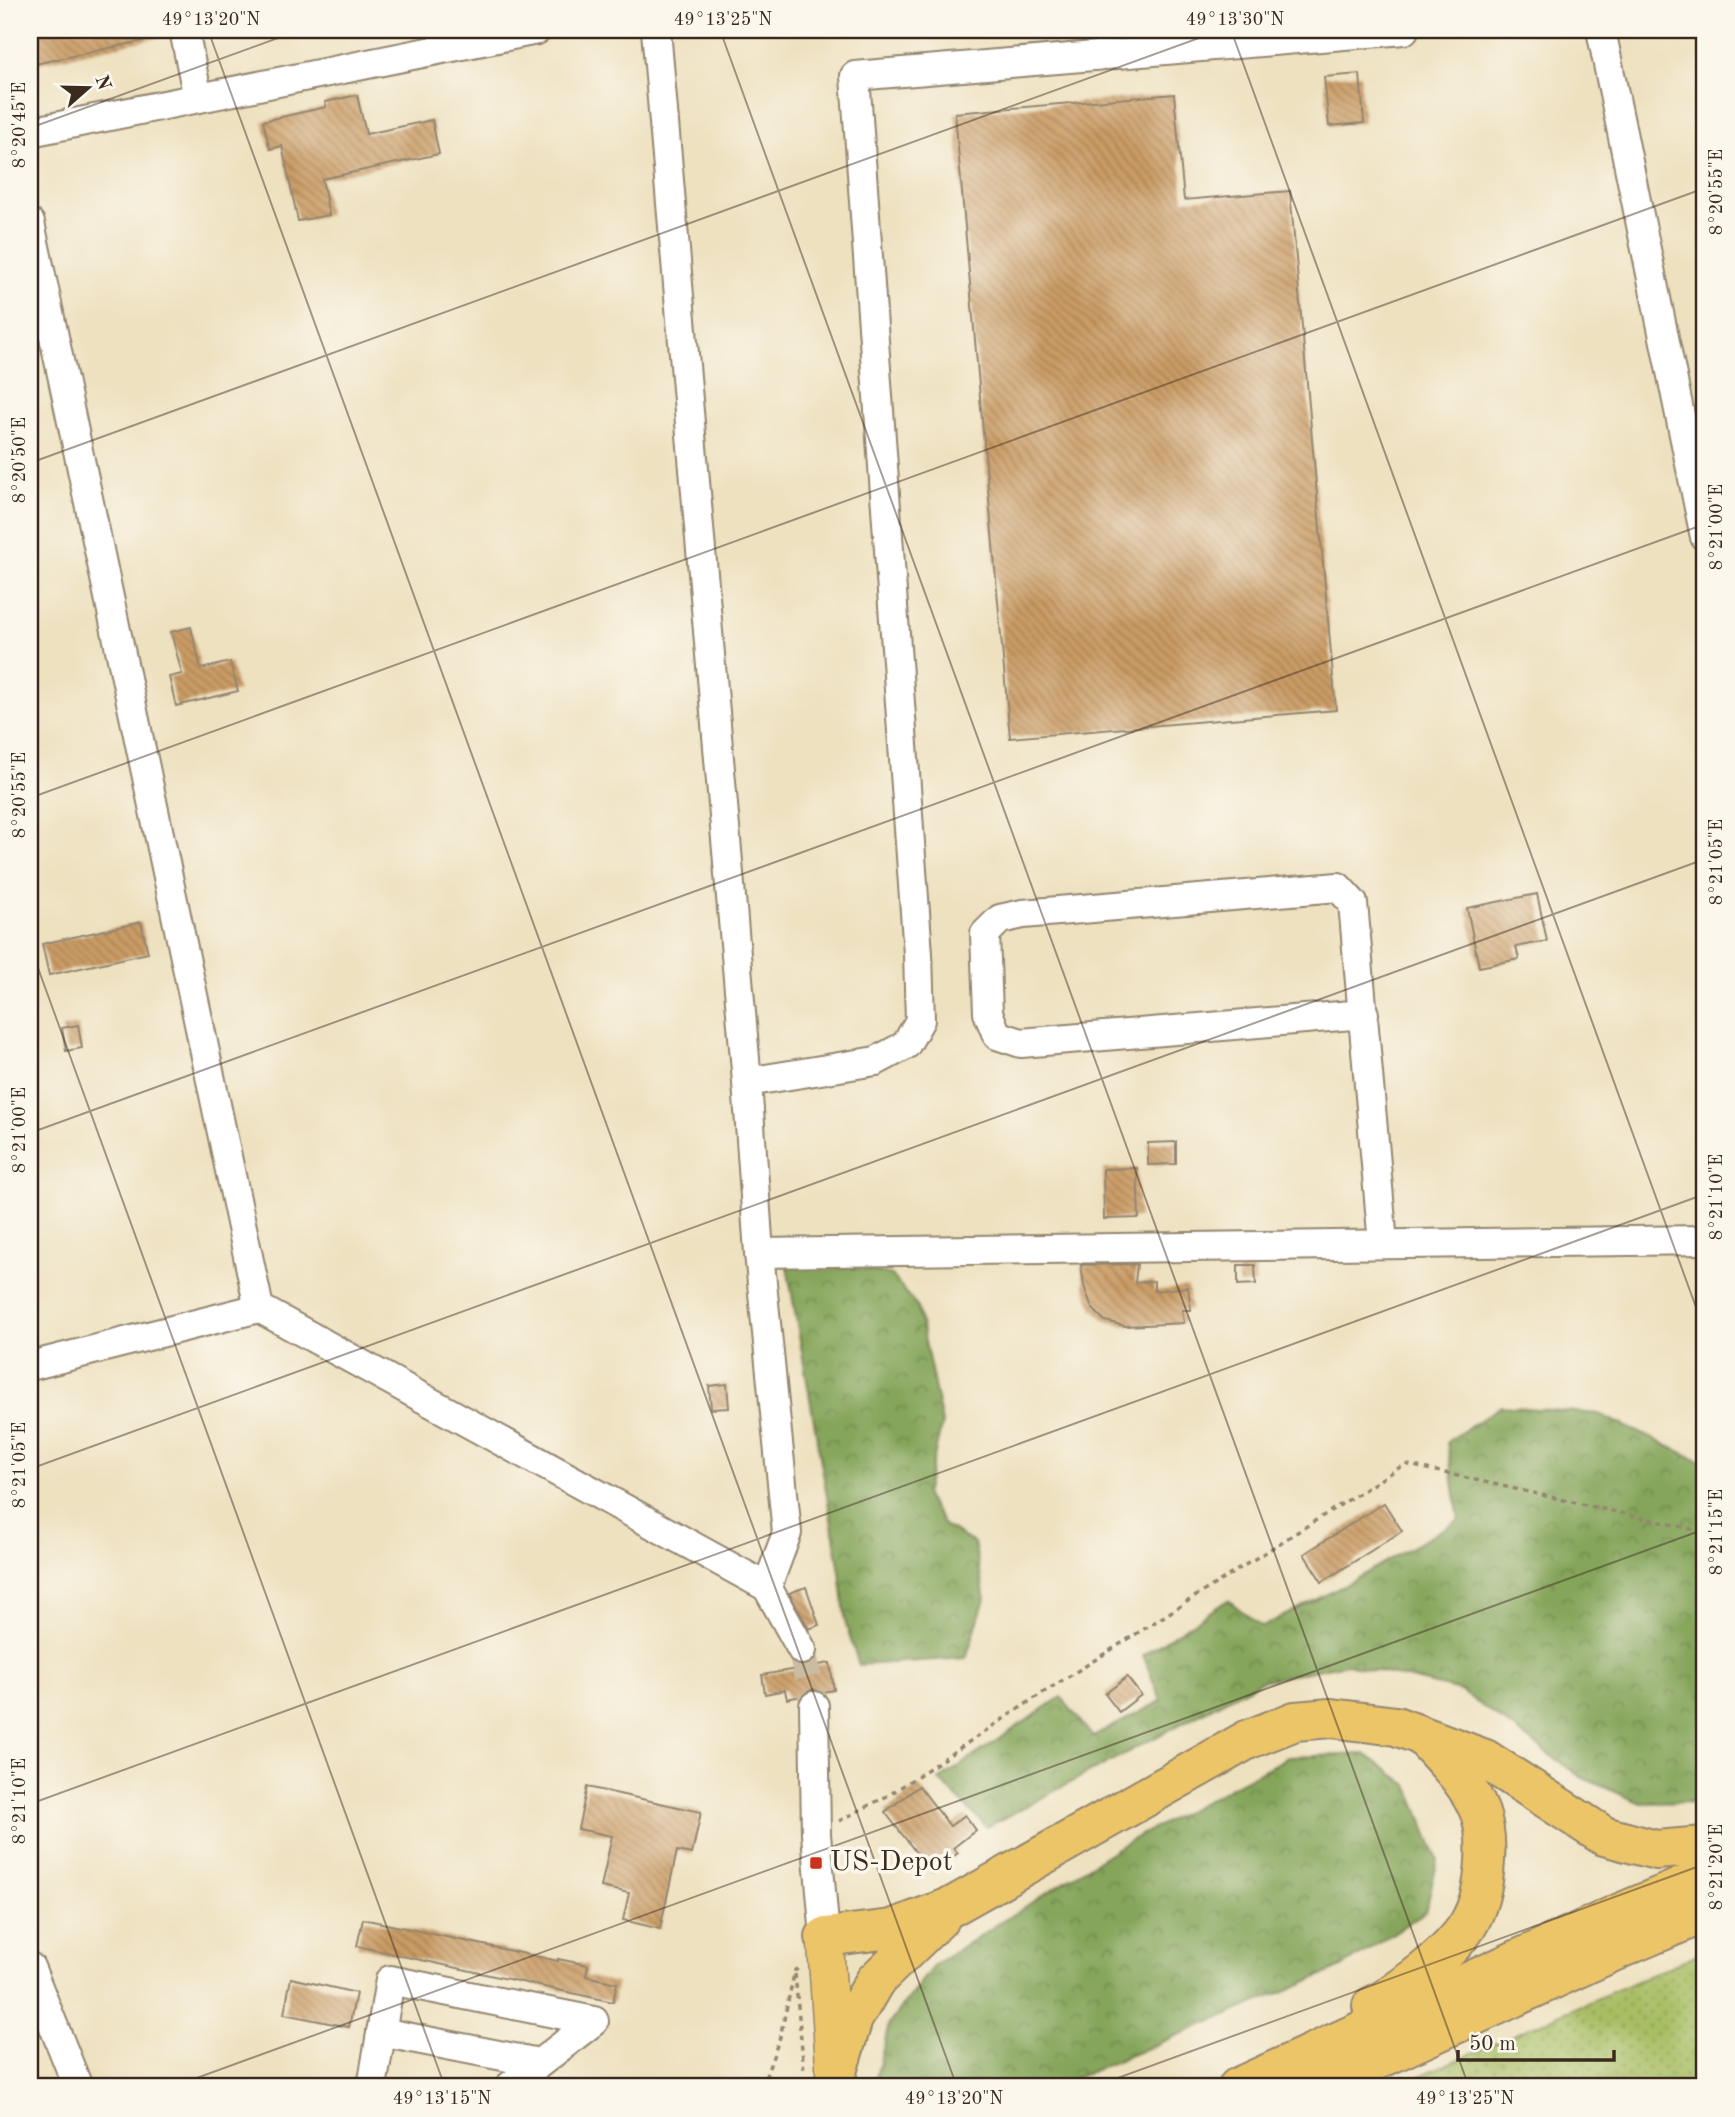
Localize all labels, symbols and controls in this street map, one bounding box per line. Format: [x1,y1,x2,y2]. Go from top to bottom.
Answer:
text: 49°13'20"N [162,11,260,29]
text: 49°13'25"N [674,11,772,29]
text: 49°13'30"N [1186,11,1284,29]
north arrow [52,52,122,122]
text: N [90,73,113,94]
text: 8°20'45"E [11,82,29,168]
text: 8°20'55"E [1708,149,1726,235]
text: 8°20'50"E [11,417,29,503]
text: 8°21'00"E [1708,484,1726,570]
text: 8°20'55"E [11,752,29,838]
text: 8°21'05"E [1708,819,1726,905]
text: 8°21'00"E [11,1087,29,1173]
text: 8°21'10"E [1708,1154,1726,1240]
text: 8°21'05"E [11,1422,29,1508]
text: 8°21'15"E [1708,1489,1726,1575]
text: 8°21'10"E [11,1758,29,1844]
text: 8°21'20"E [1708,1824,1726,1910]
place label: US-Depot [830,1849,952,1877]
marker: US-Depot [808,1855,824,1871]
scale bar [1458,2019,1614,2063]
text: 50 m [1469,2034,1516,2055]
text: 49°13'15"N [393,2090,491,2108]
text: 49°13'20"N [905,2090,1003,2108]
text: 49°13'25"N [1416,2090,1514,2108]

